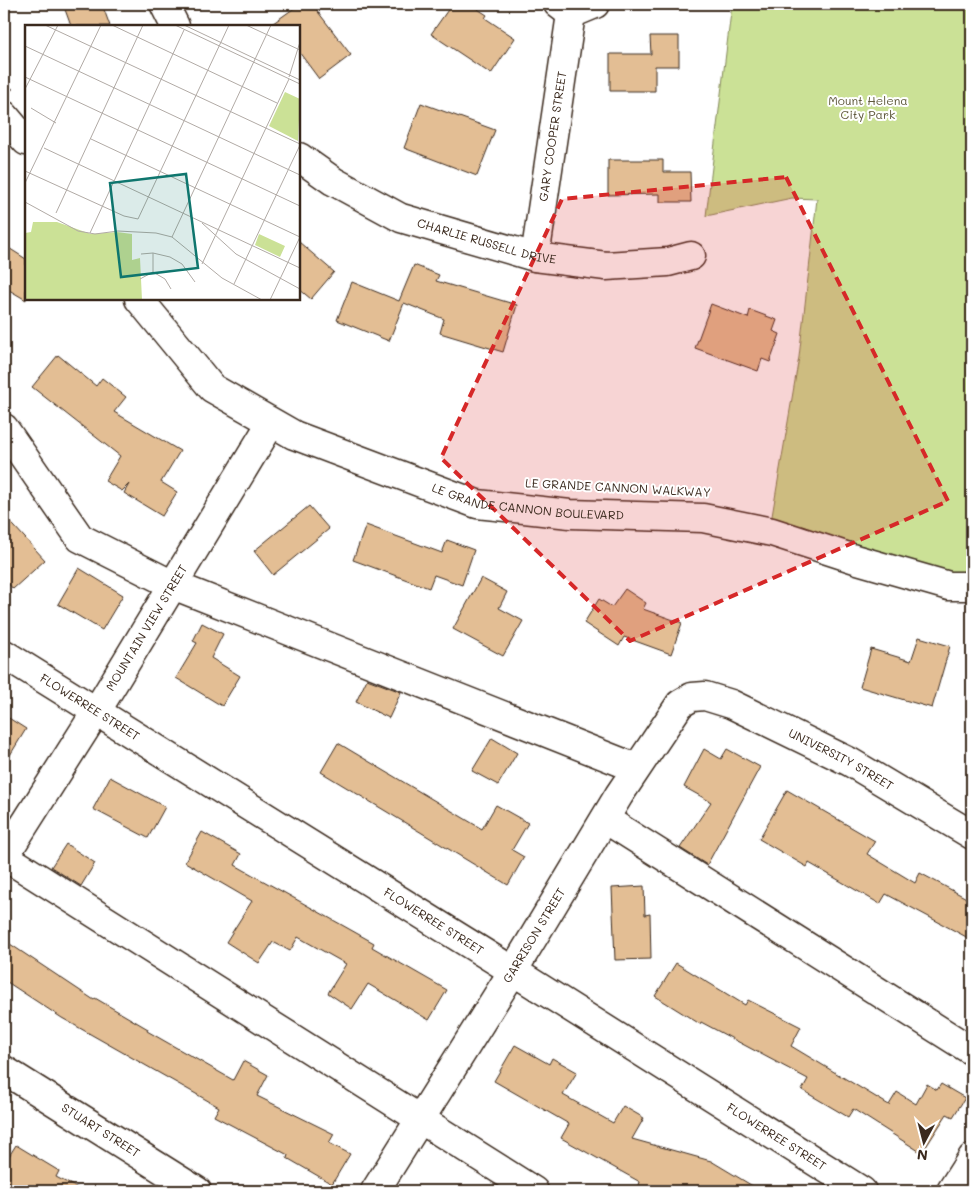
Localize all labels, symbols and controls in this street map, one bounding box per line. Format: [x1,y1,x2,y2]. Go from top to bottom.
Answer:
inset map [25,25,300,300]
street label: GARY COOPER STREET [534,70,569,202]
park label: Mount Helena City Park [828,92,908,122]
street label: CHARLIE RUSSELL DRIVE [415,214,557,267]
street label: LE GRANDE CANNON WALKWAY [525,474,711,500]
street label: LE GRANDE CANNON BOULEVARD [430,479,624,523]
street label: MOUNTAIN VIEW STREET [102,561,191,694]
street label: FLOWERREE STREET [37,669,143,744]
street label: UNIVERSITY STREET [786,724,897,793]
street label: FLOWERREE STREET [381,884,487,958]
street label: GARRISON STREET [498,884,568,986]
street label: STUART STREET [59,1099,144,1160]
street label: FLOWERREE STREET [724,1099,830,1174]
north arrow [898,1118,948,1168]
text: N [916,1145,929,1165]

